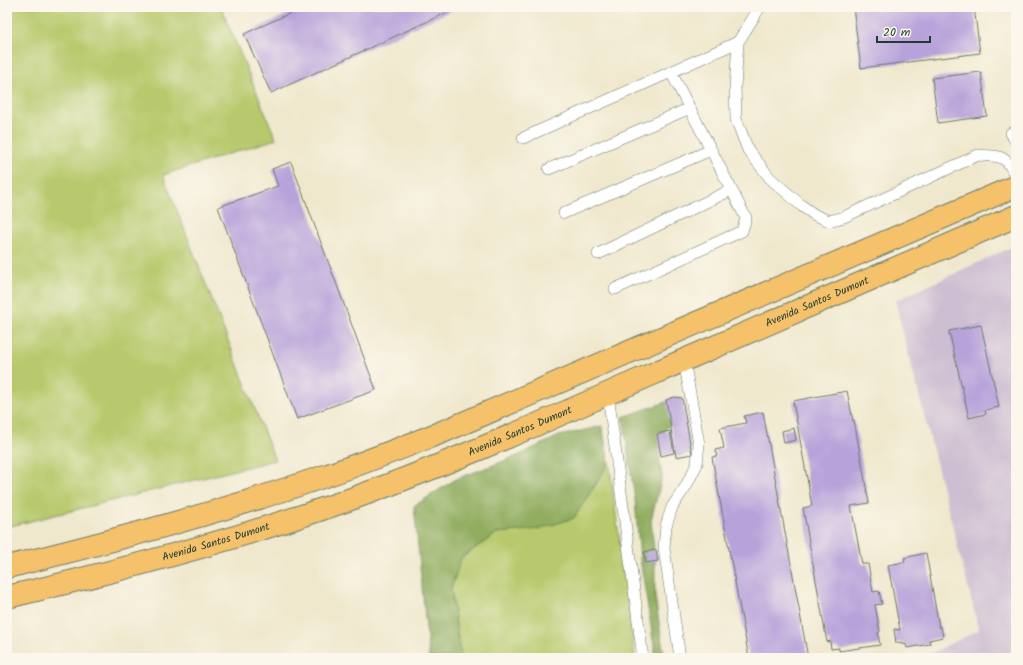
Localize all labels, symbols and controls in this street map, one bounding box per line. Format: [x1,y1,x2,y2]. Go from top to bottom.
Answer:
scale bar [877,18,930,44]
text: 20 m [883,23,911,42]
street label: Avenida Santos Dumont [762,272,873,333]
street label: Avenida Santos Dumont [465,401,576,462]
street label: Avenida Santos Dumont [160,518,273,567]

